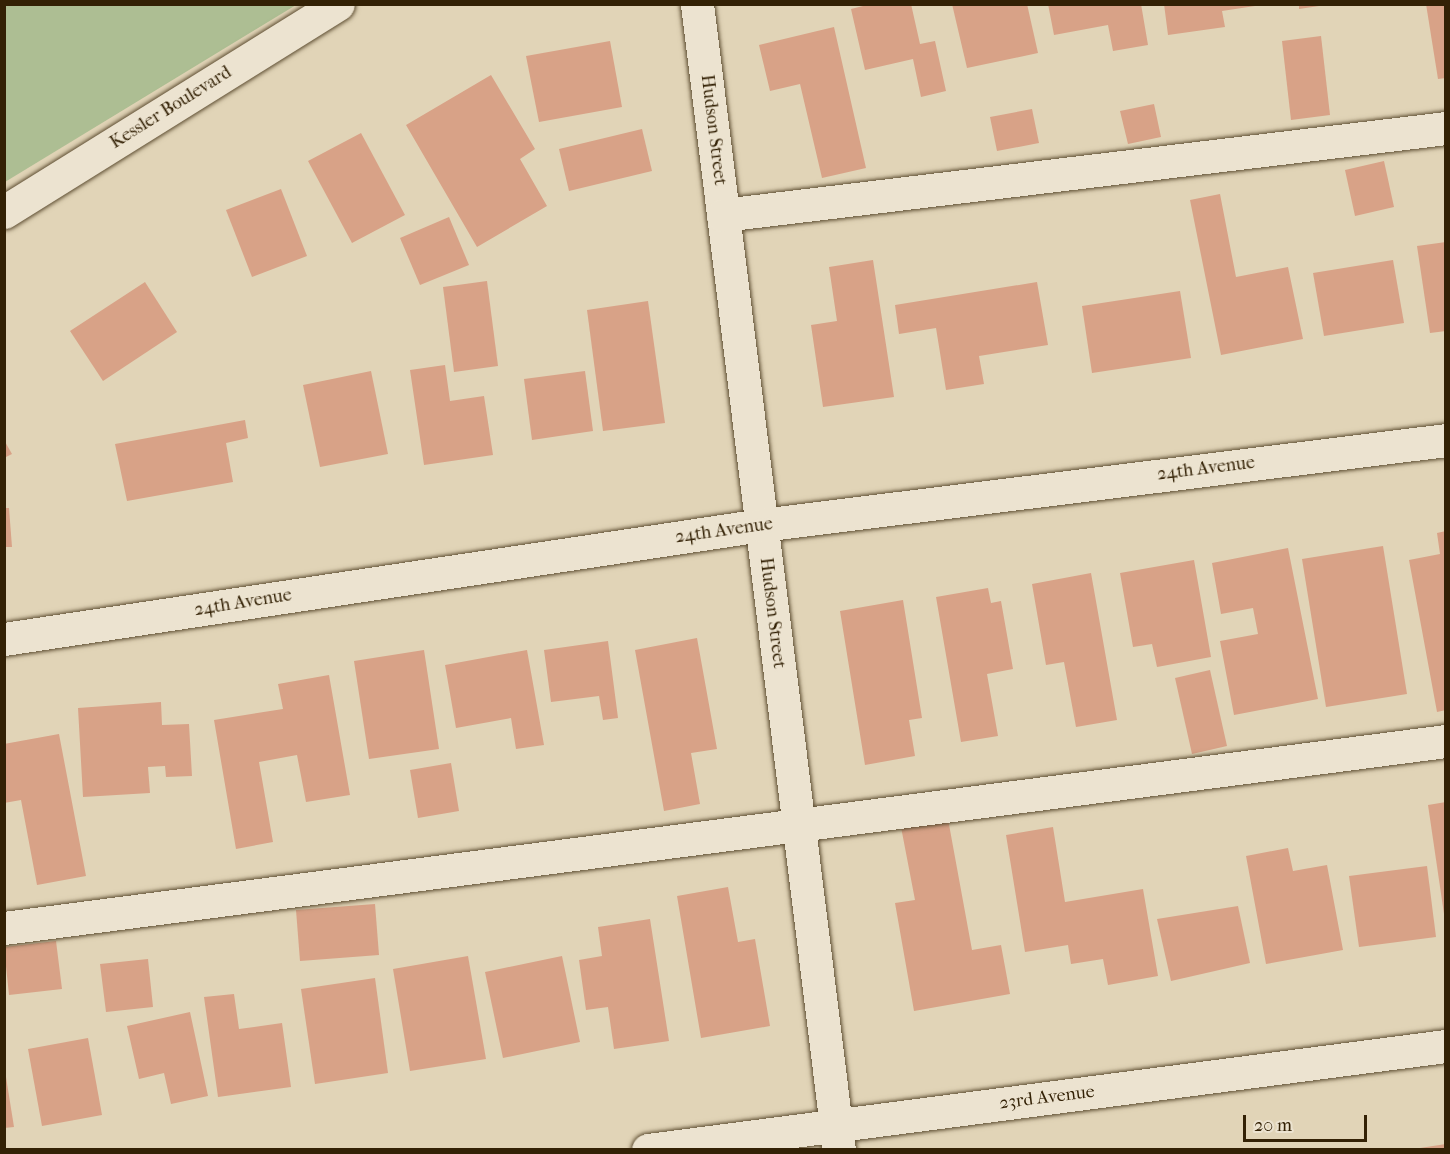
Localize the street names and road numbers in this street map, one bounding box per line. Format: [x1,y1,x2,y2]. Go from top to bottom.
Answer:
street label: Kessler Boulevard [106,62,236,154]
street label: Hudson Street [695,73,731,187]
street label: 24th Avenue [1156,452,1256,486]
street label: 24th Avenue [674,513,774,549]
street label: Hudson Street [754,556,790,670]
street label: 24th Avenue [193,585,293,621]
street label: 23rd Avenue [998,1081,1096,1115]

